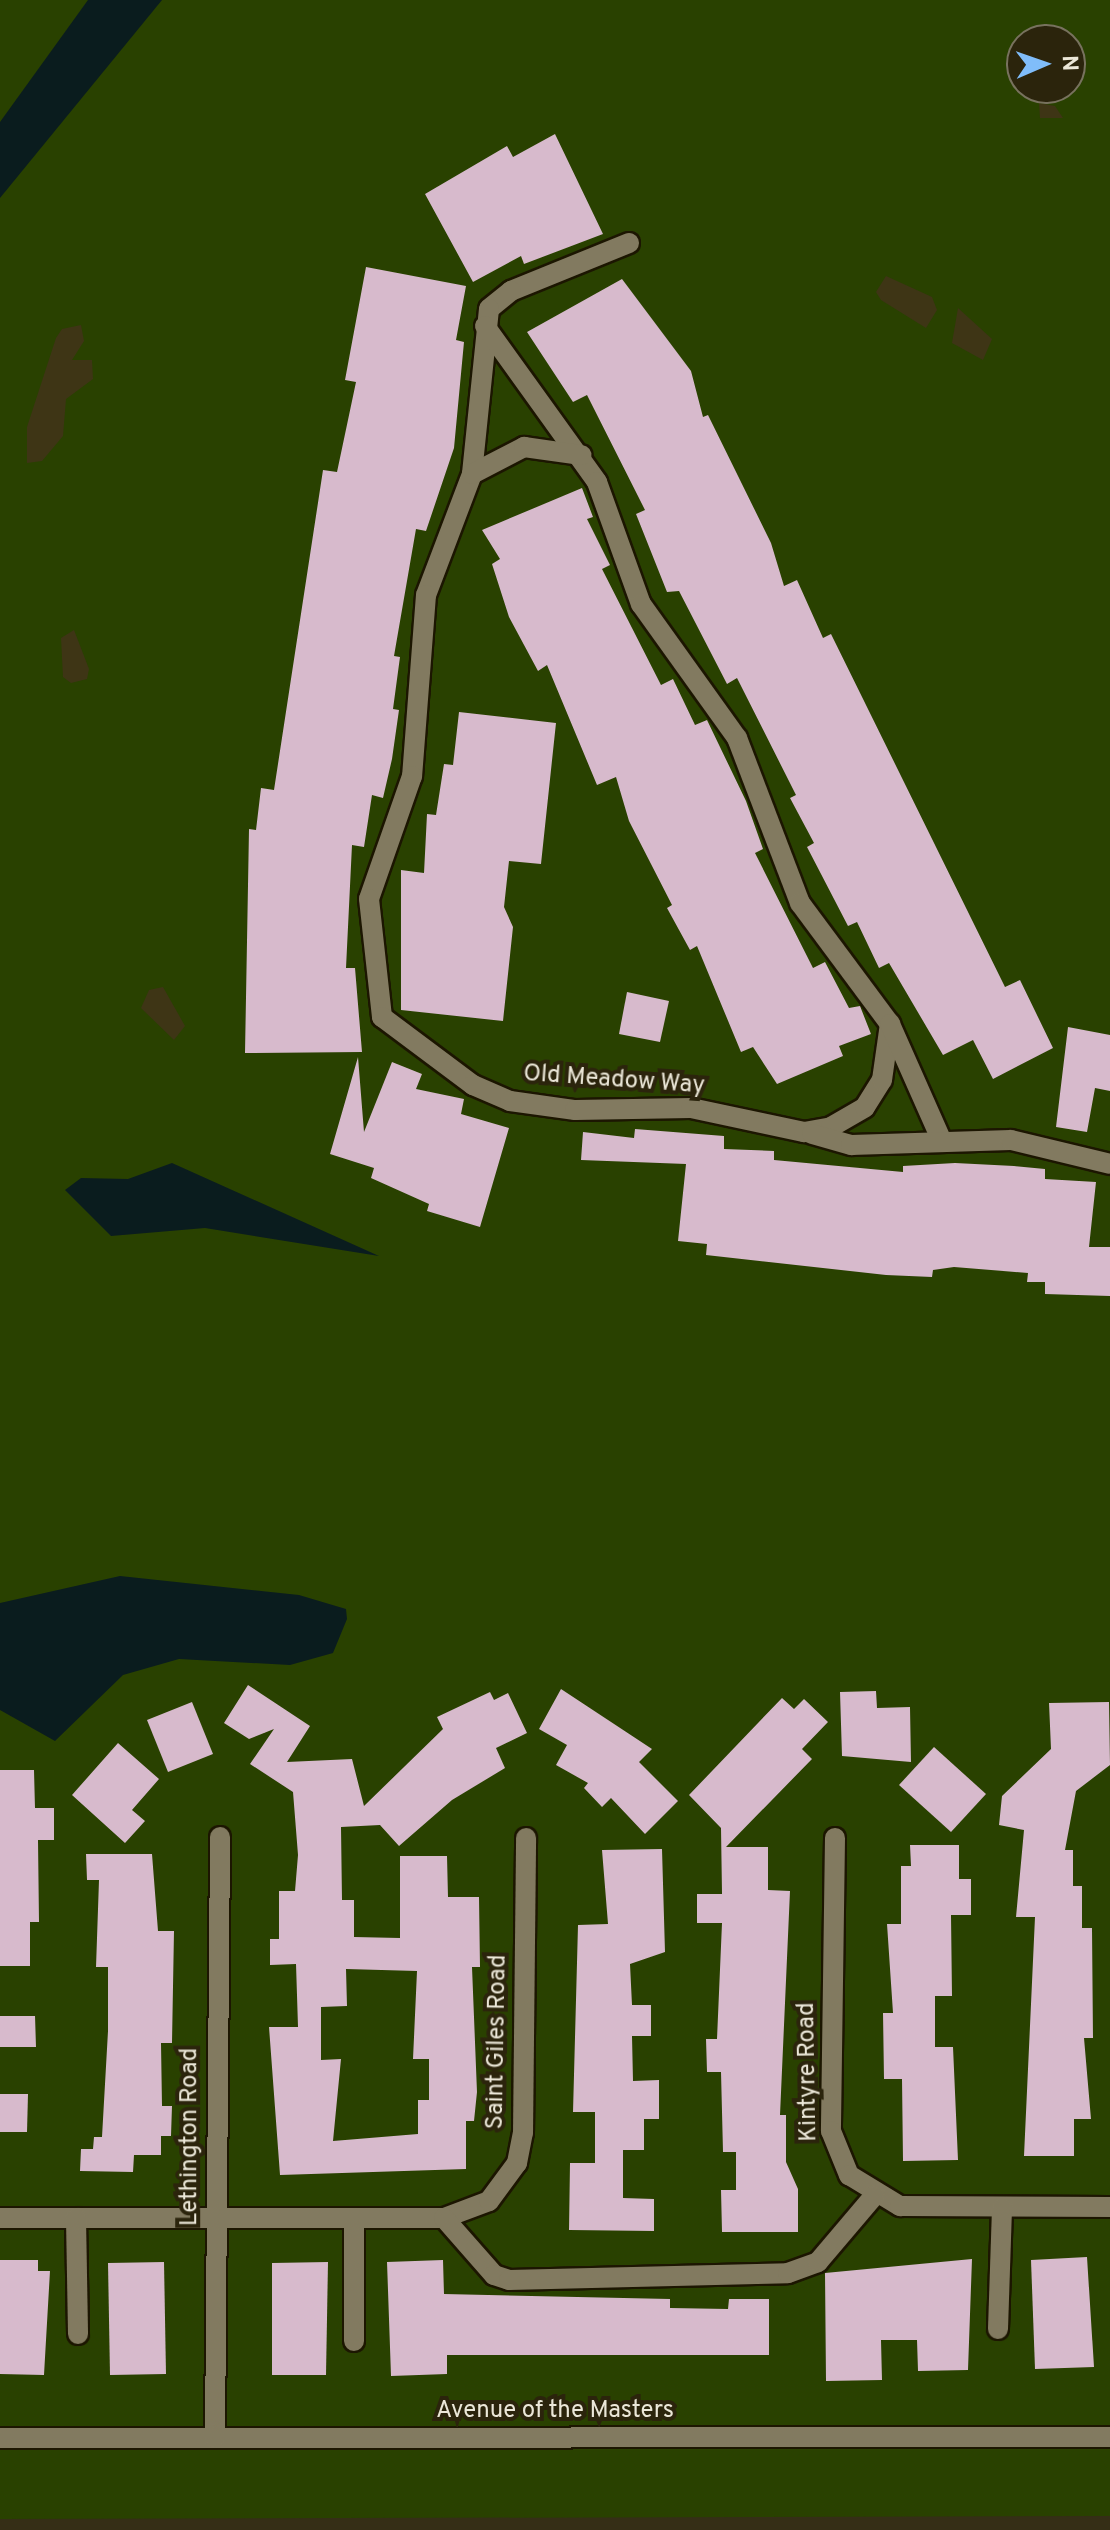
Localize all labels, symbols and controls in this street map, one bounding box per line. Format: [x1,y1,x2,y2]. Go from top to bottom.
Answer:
north arrow [1006,24,1086,104]
text: N [1055,55,1082,72]
street label: Old Meadow Way [522,1060,706,1102]
street label: Saint Giles Road [482,1954,514,2130]
street label: Kintyre Road [793,2002,825,2142]
street label: Lethington Road [177,2048,205,2226]
street label: Avenue of the Masters [436,2398,674,2426]

